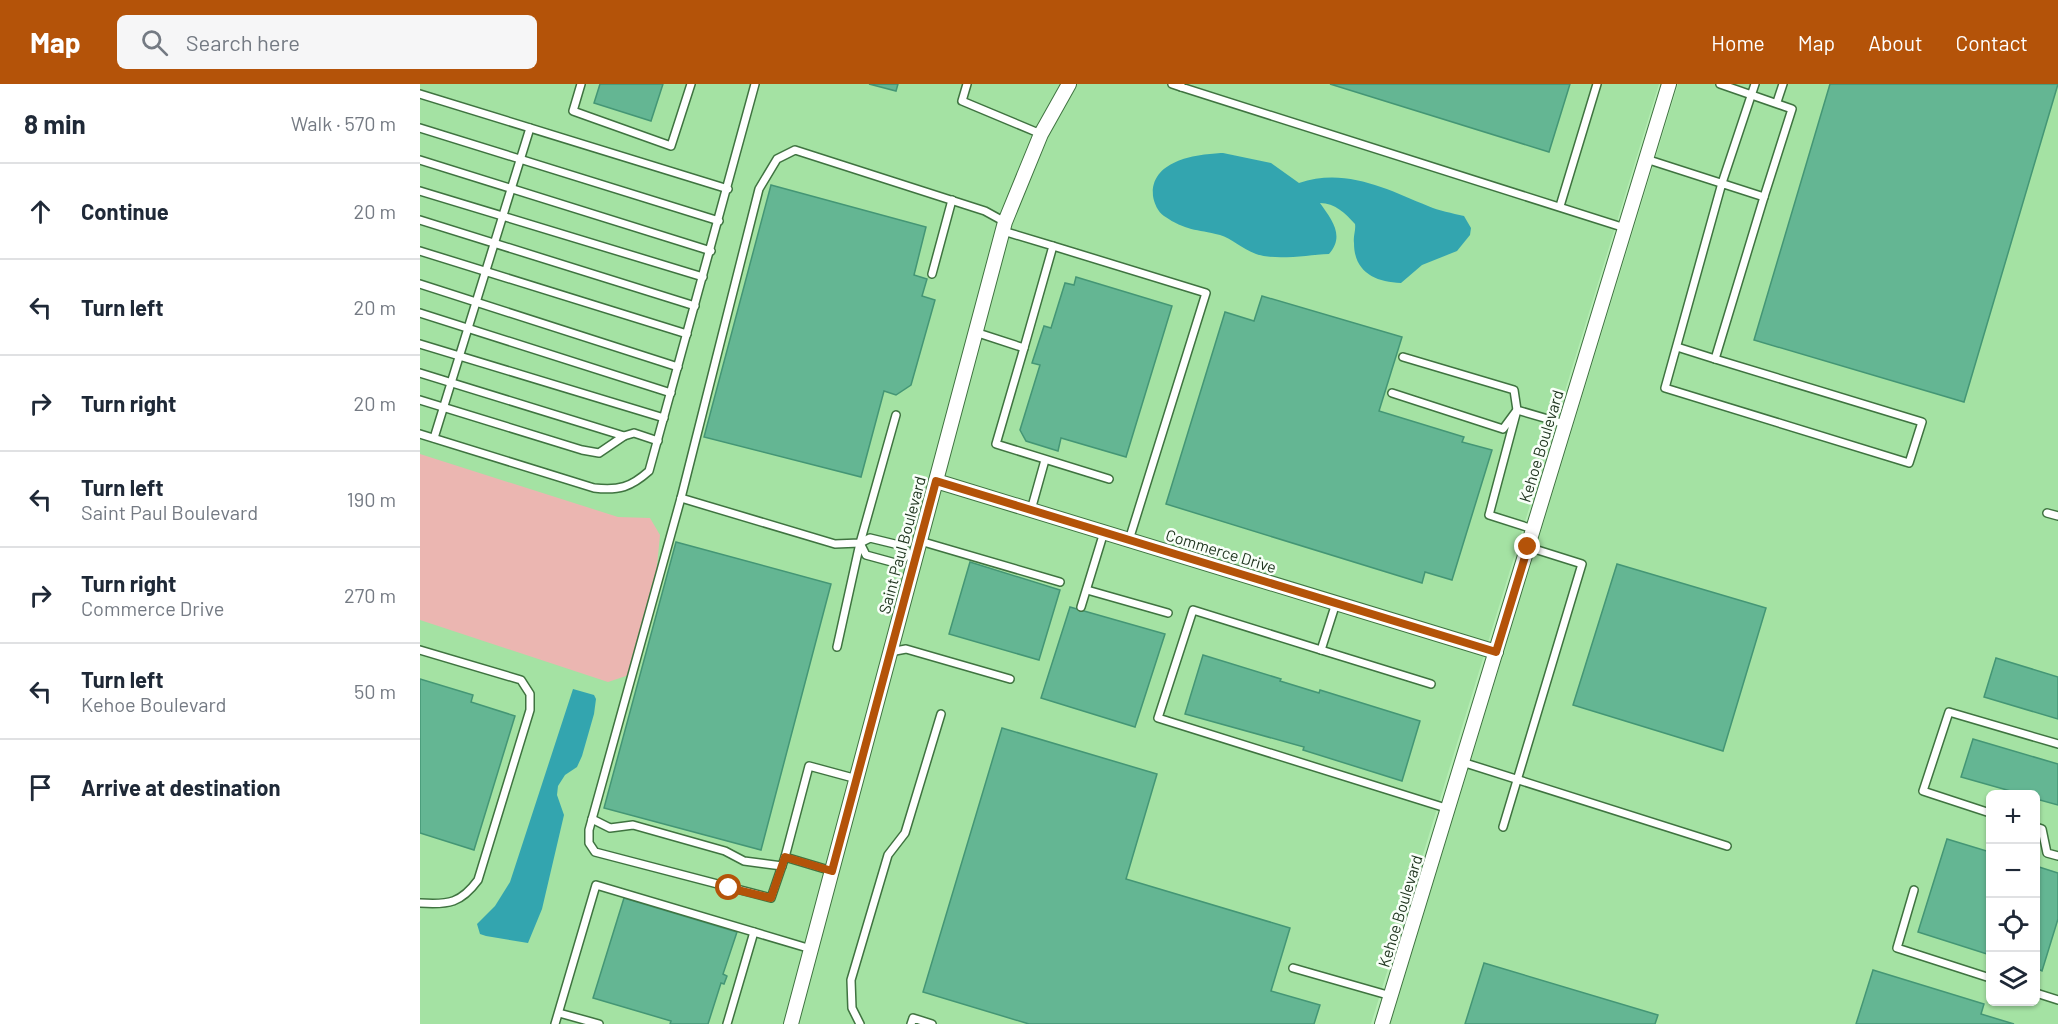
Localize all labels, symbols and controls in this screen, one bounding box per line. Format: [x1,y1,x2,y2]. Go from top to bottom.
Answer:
search box [117,15,537,69]
text: Map [30,25,81,59]
icon: search [138,26,171,59]
text: Search here [186,29,300,55]
text: Home [1711,30,1765,55]
text: Map [1798,30,1835,55]
text: About [1868,30,1923,55]
text: Contact [1956,30,2028,55]
text: 8 min [24,108,86,139]
text: Walk · 570 m [291,111,396,135]
icon: ahead [24,195,57,228]
text: Continue [81,198,169,224]
text: 20 m [353,199,396,223]
icon: left [24,291,57,324]
text: Turn left [81,294,164,320]
text: 20 m [353,295,396,319]
icon: right [24,387,57,420]
street label: Kehoe Boulevard [1514,387,1567,504]
text: Turn right [81,390,176,416]
text: 20 m [353,391,396,415]
text: Turn left [81,474,164,500]
street label: Saint Paul Boulevard [874,474,929,616]
icon: left [24,483,57,516]
text: 190 m [347,487,396,511]
text: Saint Paul Boulevard [81,500,258,524]
street label: Commerce Drive [1164,525,1279,576]
route end [1514,533,1540,559]
text: Turn right [81,570,176,596]
icon: right [24,579,57,612]
text: 270 m [344,583,396,607]
text: Commerce Drive [81,596,224,620]
text: Turn left [81,666,164,692]
icon: left [24,675,57,708]
text: 50 m [354,679,396,703]
text: Kehoe Boulevard [81,692,227,716]
icon: arrive [24,771,57,804]
text: Arrive at destination [81,774,280,800]
map controls [1986,790,2040,1006]
button: + [1986,790,2040,844]
button: − [1986,844,2040,898]
street label: Kehoe Boulevard [1373,852,1426,969]
route start [715,874,741,900]
button: locate [1986,898,2040,952]
button: layers [1986,952,2040,1006]

